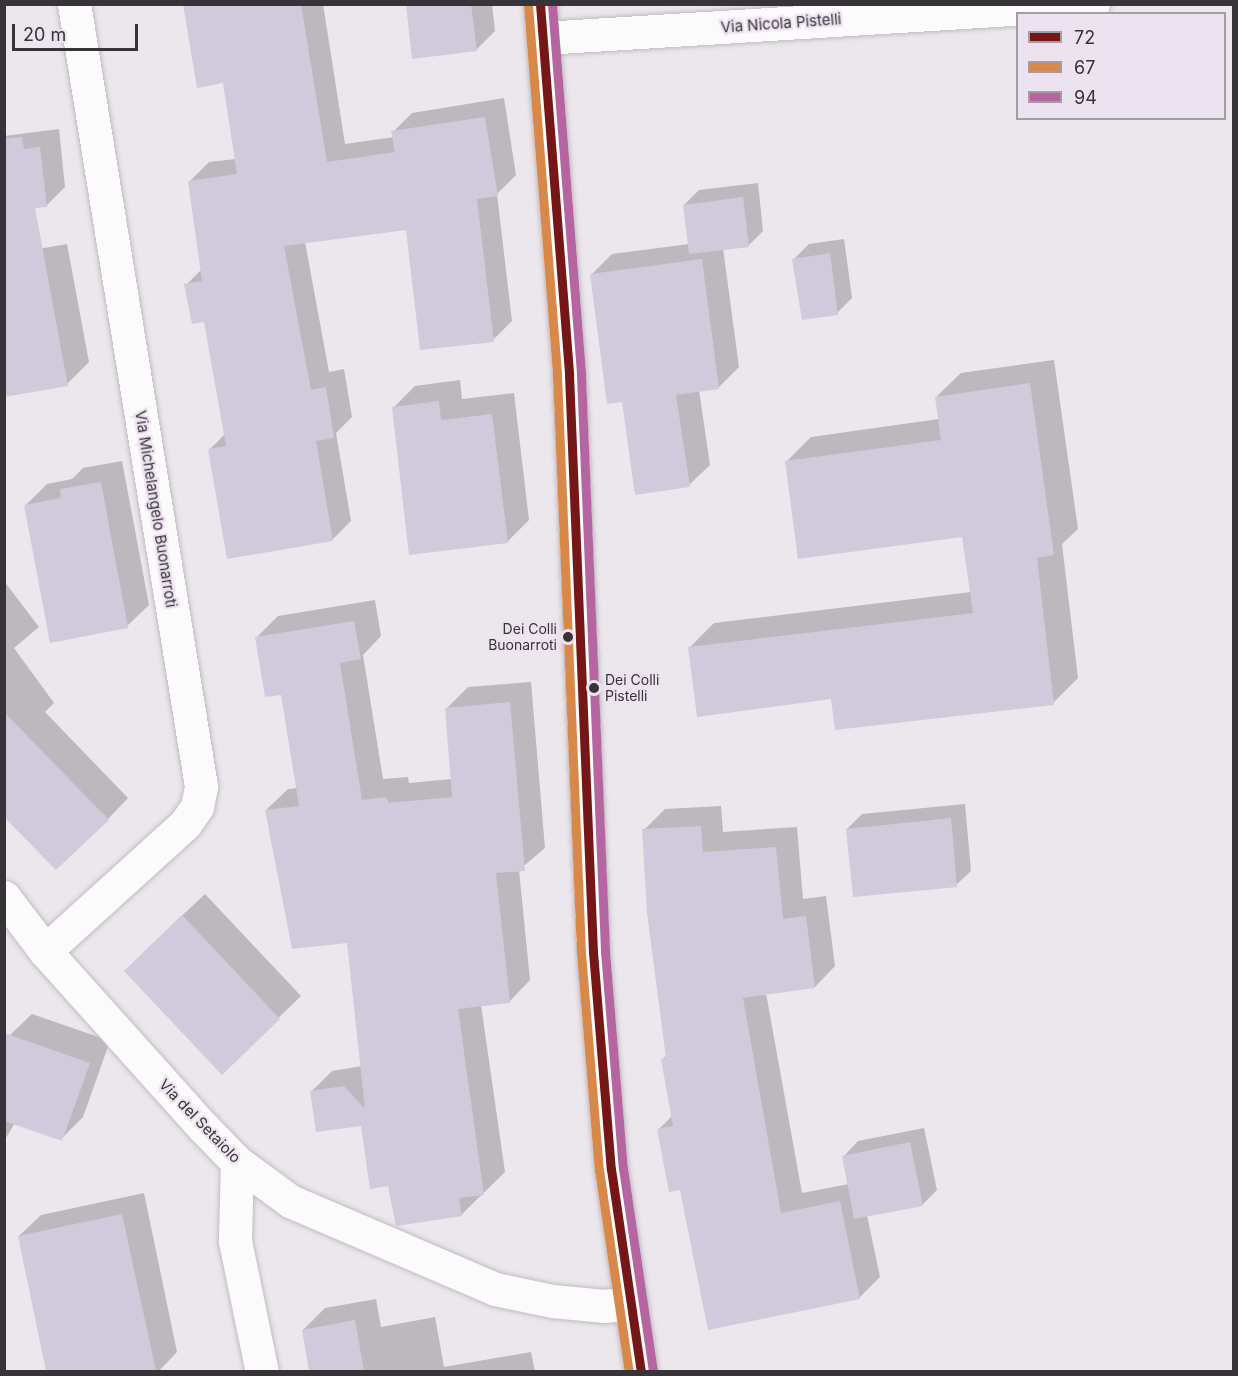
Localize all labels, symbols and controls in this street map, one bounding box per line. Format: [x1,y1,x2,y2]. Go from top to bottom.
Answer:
street label: Via Nicola Pistelli [720,10,842,36]
scale bar [15,12,141,50]
legend [1016,12,1226,120]
text: 20 m [23,24,66,45]
text: 72 [1074,27,1095,48]
text: 67 [1074,57,1095,78]
text: 94 [1074,87,1097,108]
street label: Via Michelangelo Buonarroti [132,409,180,609]
place label: Dei Colli Buonarroti [488,621,557,654]
marker: Dei Colli Buonarroti [562,631,574,643]
place label: Dei Colli Pistelli [605,672,659,704]
marker: Dei Colli Pistelli [588,682,600,694]
street label: Via del Setaiolo [156,1075,244,1167]

